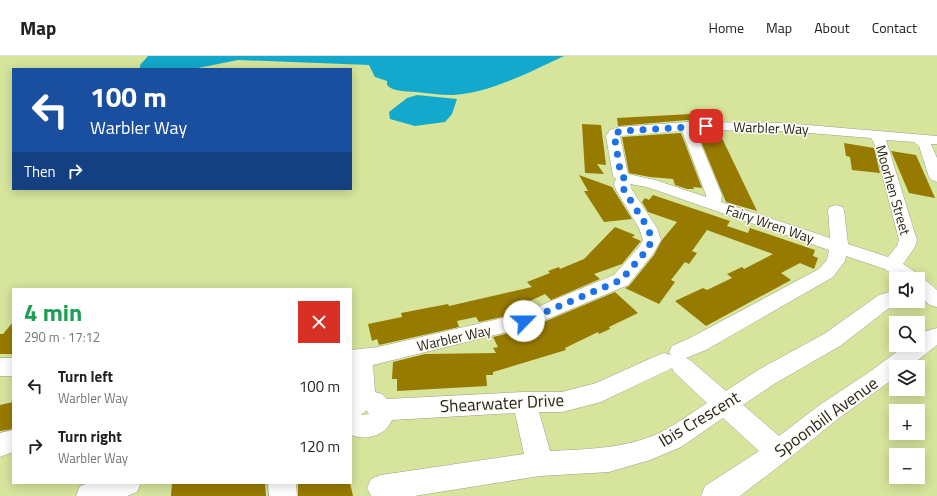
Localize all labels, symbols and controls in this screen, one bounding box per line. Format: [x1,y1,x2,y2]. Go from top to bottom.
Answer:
text: Map [20,13,56,42]
text: Home [709,17,744,38]
text: Map [766,17,792,38]
text: About [814,17,850,38]
text: Contact [872,17,917,38]
text: 100 m [90,75,167,118]
icon: left [24,84,76,136]
pin [689,109,723,143]
text: Warbler Way [90,114,187,141]
icon: arrive [695,115,717,137]
street label: Warbler Way [733,116,809,139]
street label: Moorhen Street [871,142,916,237]
text: Then [24,160,56,183]
icon: right [64,160,86,182]
street label: Fairy Wren Way [723,199,817,249]
map controls [889,272,925,484]
button: sound [889,272,925,308]
text: 4 min [24,294,82,330]
position arrow [503,300,545,342]
button: close [298,301,340,343]
button: search [889,316,925,352]
street label: Warbler Way [415,319,493,356]
text: 290 m · 17:12 [24,327,100,347]
button: layers [889,360,925,396]
text: Turn left [58,365,113,388]
street label: Spoonbill Avenue [769,370,883,464]
icon: left [24,375,46,397]
text: 100 m [299,375,340,398]
street label: Ibis Crescent [653,384,745,454]
street label: Shearwater Drive [439,387,565,419]
text: Warbler Way [58,388,128,408]
button: + [889,404,925,440]
text: Turn right [58,425,122,448]
icon: right [24,435,46,457]
text: 120 m [299,435,340,458]
text: Warbler Way [58,448,128,468]
button: − [889,448,925,484]

